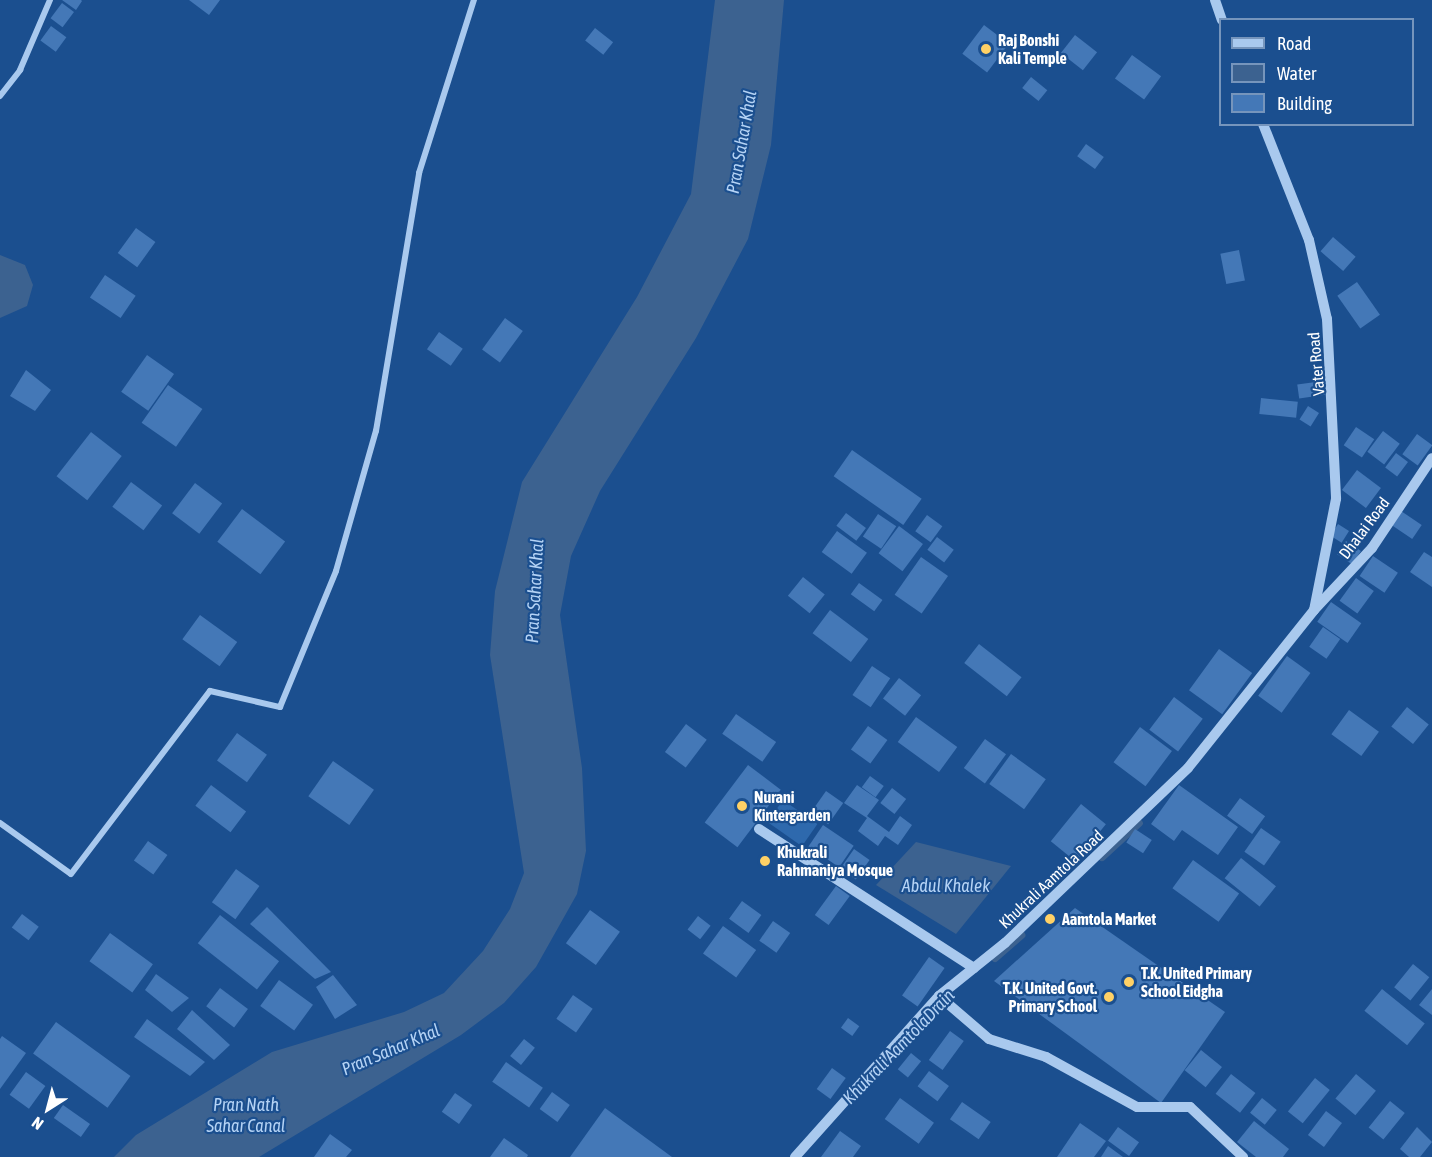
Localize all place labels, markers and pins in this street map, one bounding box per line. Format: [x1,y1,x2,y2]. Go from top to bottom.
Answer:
place label: Raj Bonshi Kali Temple [998,30,1067,68]
marker: Raj Bonshi Kali Temple [979,42,993,56]
place label: Nurani Kintergarden [754,787,831,825]
marker: Nurani Kintergarden [735,799,749,813]
place label: Khukrali Rahmaniya Mosque [777,842,893,880]
marker: Khukrali Rahmaniya Mosque [758,854,772,868]
place label: Aamtola Market [1062,909,1156,929]
marker: Aamtola Market [1043,912,1057,926]
place label: T.K. United Primary School Eidgha [1141,963,1252,1001]
marker: T.K. United Primary School Eidgha [1122,975,1136,989]
place label: T.K. United Govt. Primary School [1003,978,1097,1016]
marker: T.K. United Govt. Primary School [1102,990,1116,1004]

